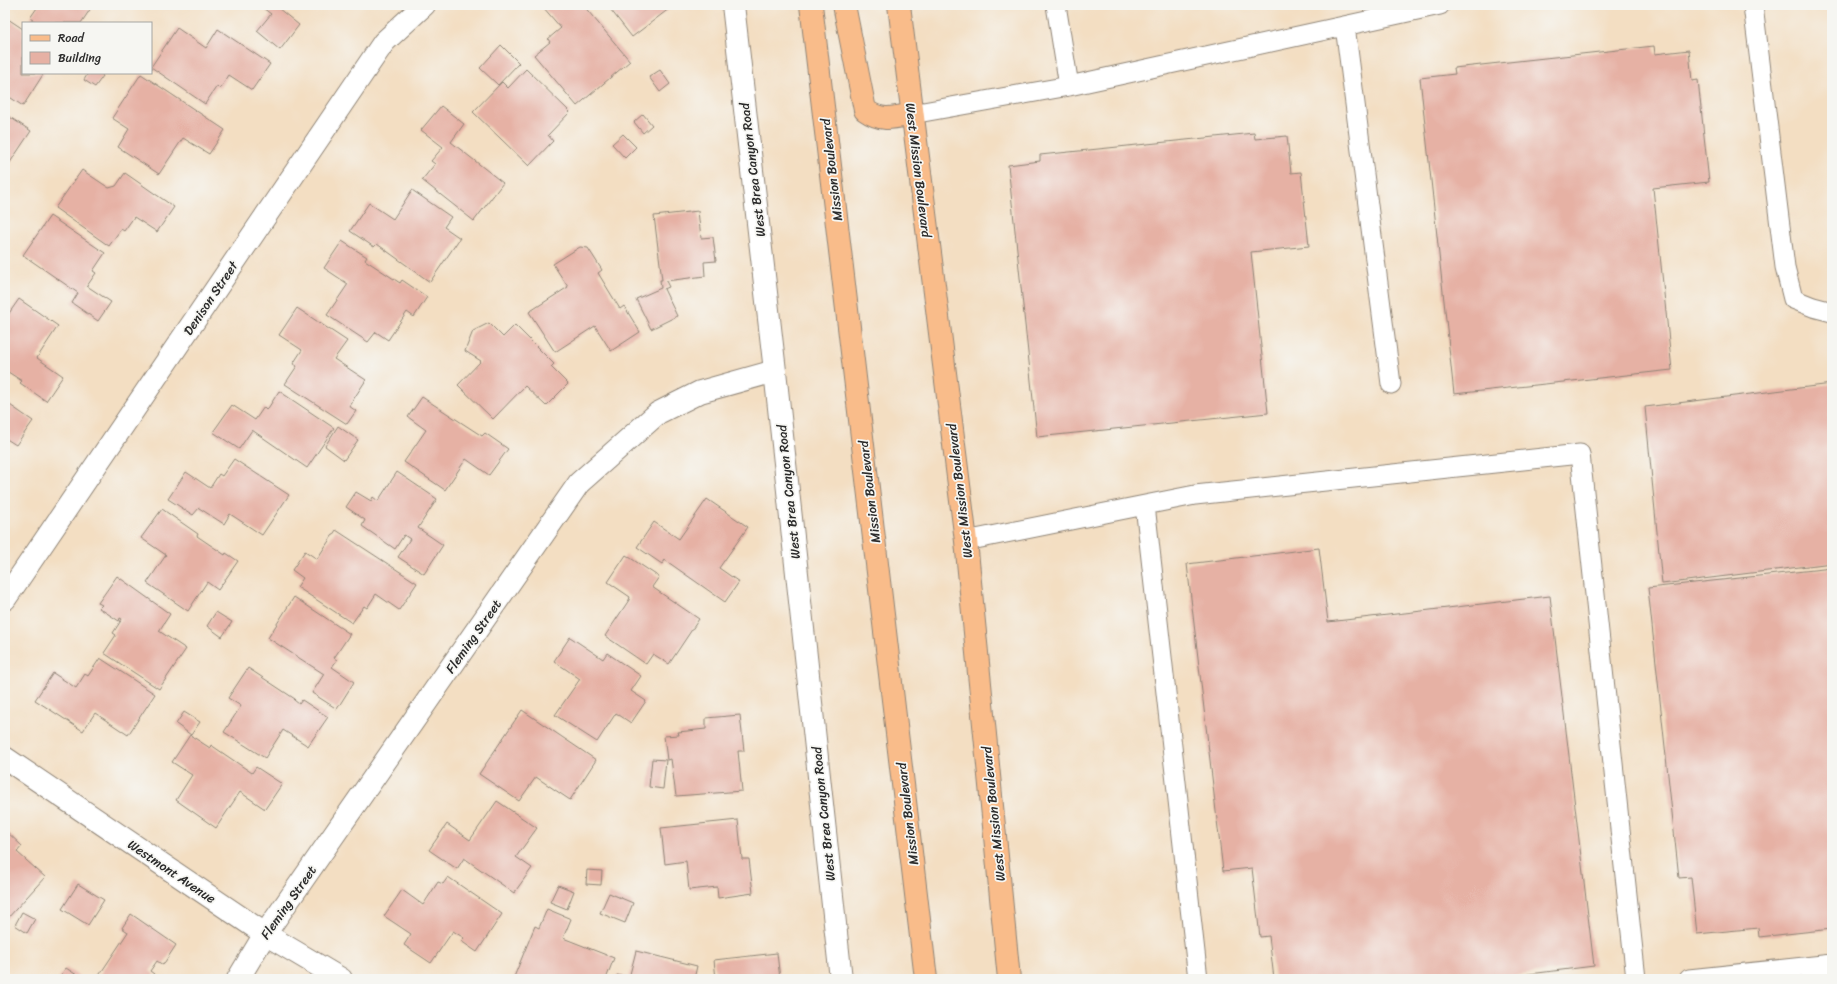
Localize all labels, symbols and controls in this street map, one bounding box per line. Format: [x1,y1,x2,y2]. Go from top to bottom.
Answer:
legend [22,22,152,74]
text: Road [58,27,85,49]
text: Building [58,47,101,69]
street label: West Brea Canyon Road [733,101,772,238]
street label: West Mission Boulevard [899,102,938,240]
street label: Mission Boulevard [814,116,849,223]
street label: Denison Street [177,256,244,340]
street label: West Mission Boulevard [940,421,979,559]
street label: West Brea Canyon Road [770,423,807,560]
street label: Mission Boulevard [852,438,887,545]
street label: Fleming Street [439,594,508,678]
street label: West Mission Boulevard [975,744,1012,882]
street label: West Brea Canyon Road [805,745,842,882]
street label: Mission Boulevard [890,760,925,867]
street label: Westmont Avenue [123,833,221,910]
street label: Fleming Street [254,860,323,944]

